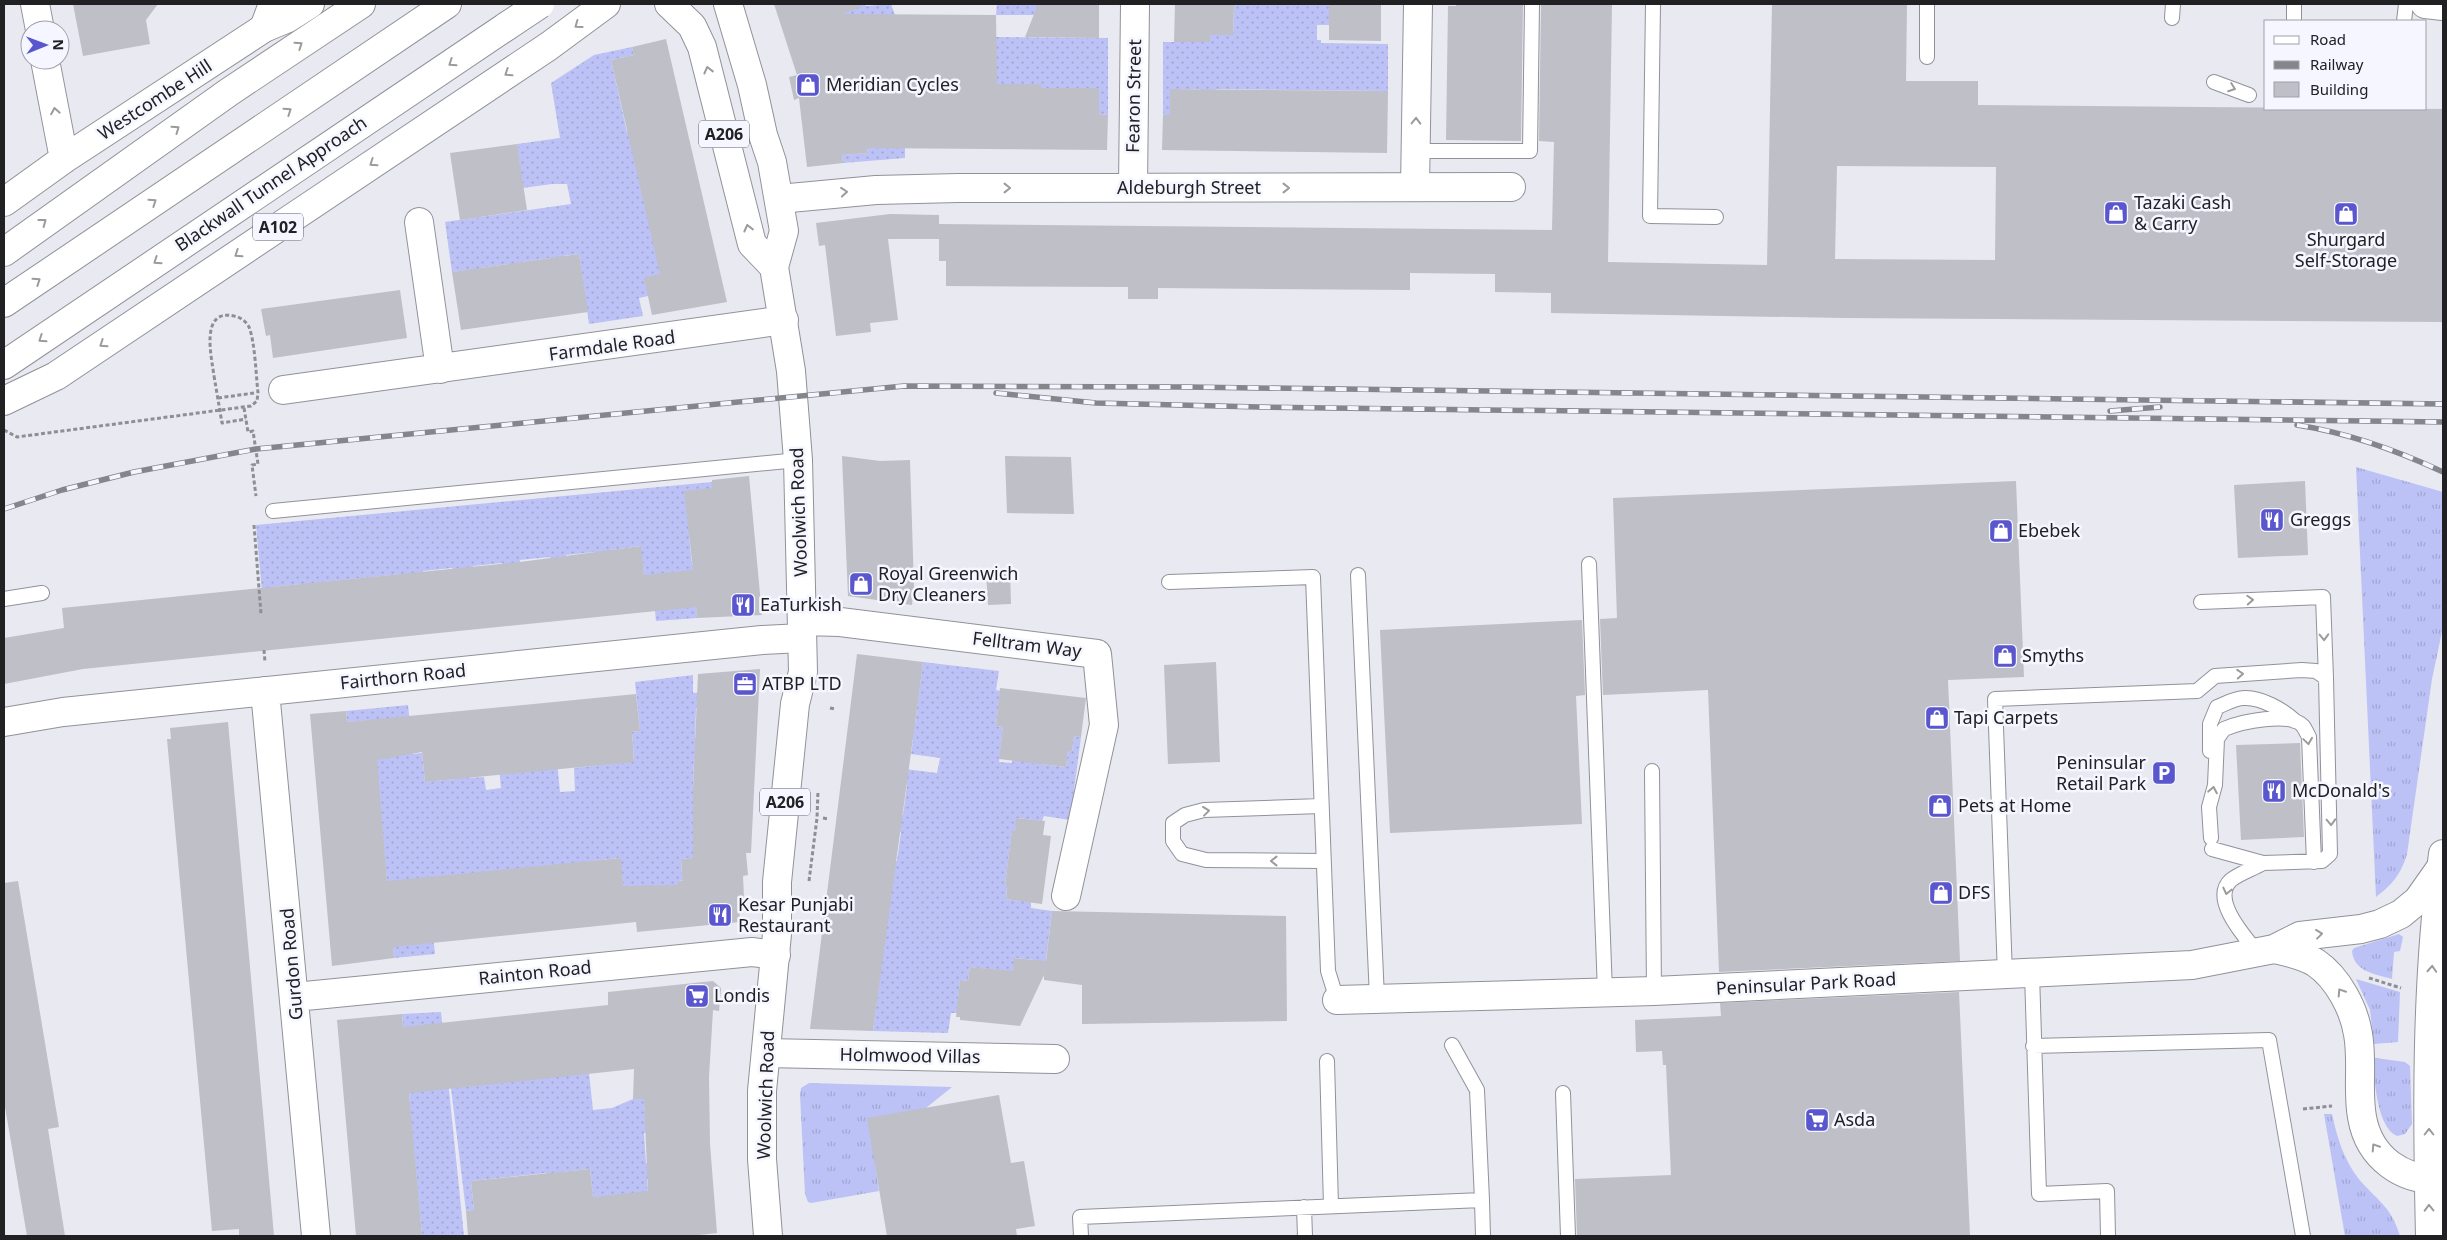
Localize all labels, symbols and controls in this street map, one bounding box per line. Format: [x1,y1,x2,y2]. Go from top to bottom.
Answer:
one-way arrow [575,19,584,27]
north arrow [20,20,70,70]
legend [2264,20,2427,110]
text: Road [2310,29,2346,49]
street label: Fearon Street [1120,38,1146,153]
text: N [49,39,68,51]
one-way arrow [293,42,302,52]
street label: Westcombe Hill [93,53,216,145]
text: Railway [2310,54,2364,74]
one-way arrow [448,56,457,66]
one-way arrow [703,66,714,75]
one-way arrow [505,67,514,76]
shop icon: Meridian Cycles [795,72,821,98]
place label: Meridian Cycles [826,72,959,96]
text: Building [2310,79,2368,99]
one-way arrow [2227,82,2235,92]
one-way arrow [50,107,60,115]
one-way arrow [282,108,292,117]
street label: Blackwall Tunnel Approach [170,110,371,256]
one-way arrow [1411,117,1421,124]
road number: A206 [699,120,749,148]
one-way arrow [170,126,180,135]
one-way arrow [370,157,379,166]
street label: Aldeburgh Street [1117,175,1261,199]
one-way arrow [1004,183,1011,193]
one-way arrow [1283,183,1291,193]
one-way arrow [841,187,849,198]
place label: Tazaki Cash & Carry [2134,190,2231,235]
one-way arrow [148,199,157,208]
shop icon: Tazaki Cash & Carry [2103,200,2129,226]
shop icon: Shurgard Self-Storage [2333,201,2359,227]
road number: A102 [253,213,303,240]
one-way arrow [37,219,47,228]
one-way arrow [743,224,753,232]
place label: Shurgard Self-Storage [2295,227,2397,272]
one-way arrow [235,247,244,257]
one-way arrow [154,255,163,264]
one-way arrow [31,278,40,287]
street label: Farmdale Road [547,324,677,366]
one-way arrow [38,333,48,342]
one-way arrow [100,338,109,347]
street label: Woolwich Road [784,447,812,577]
restaurant icon: Greggs [2259,507,2285,533]
place label: Greggs [2290,507,2351,531]
shop icon: Ebebek [1988,518,2014,544]
place label: Ebebek [2018,518,2080,542]
place label: Royal Greenwich Dry Cleaners [878,561,1019,606]
shop icon: Royal Greenwich Dry Cleaners [848,571,874,597]
restaurant icon: EaTurkish [730,592,756,618]
place label: EaTurkish [760,592,842,616]
one-way arrow [2246,594,2254,605]
street label: Felltram Way [971,625,1084,663]
one-way arrow [2319,634,2330,642]
shop icon: Smyths [1992,643,2018,669]
place label: Smyths [2022,643,2084,667]
street label: Fairthorn Road [339,657,467,695]
one-way arrow [2236,668,2244,679]
office icon: ATBP LTD [732,671,758,697]
place label: ATBP LTD [762,671,842,695]
shop icon: Tapi Carpets [1924,705,1950,731]
place label: Tapi Carpets [1954,705,2058,729]
one-way arrow [2302,738,2313,746]
place label: Peninsular Retail Park [2056,750,2147,795]
parking icon: Peninsular Retail Park [2151,760,2177,786]
restaurant icon: McDonald's [2261,778,2287,804]
place label: McDonald's [2292,778,2390,802]
one-way arrow [2207,786,2218,794]
road number: A206 [760,789,810,816]
shop icon: Pets at Home [1927,793,1953,819]
place label: Pets at Home [1958,793,2071,817]
one-way arrow [1202,806,1210,817]
one-way arrow [2326,818,2336,826]
one-way arrow [1270,856,1278,866]
shop icon: DFS [1928,880,1954,906]
place label: DFS [1958,880,1990,904]
one-way arrow [2222,887,2233,896]
place label: Kesar Punjabi Restaurant [738,892,854,937]
restaurant icon: Kesar Punjabi Restaurant [707,902,733,928]
street label: Gurdon Road [274,907,308,1021]
one-way arrow [2316,929,2324,940]
street label: Rainton Road [477,954,593,990]
one-way arrow [2426,965,2437,973]
street label: Peninsular Park Road [1715,966,1897,1000]
supermarket icon: Londis [684,983,710,1009]
place label: Londis [714,983,770,1007]
one-way arrow [2337,988,2347,997]
street label: Woolwich Road [751,1030,779,1160]
street label: Holmwood Villas [839,1042,981,1068]
supermarket icon: Asda [1804,1107,1830,1133]
place label: Asda [1834,1107,1875,1131]
one-way arrow [2424,1127,2434,1135]
one-way arrow [2371,1144,2381,1153]
one-way arrow [2424,1204,2434,1212]

